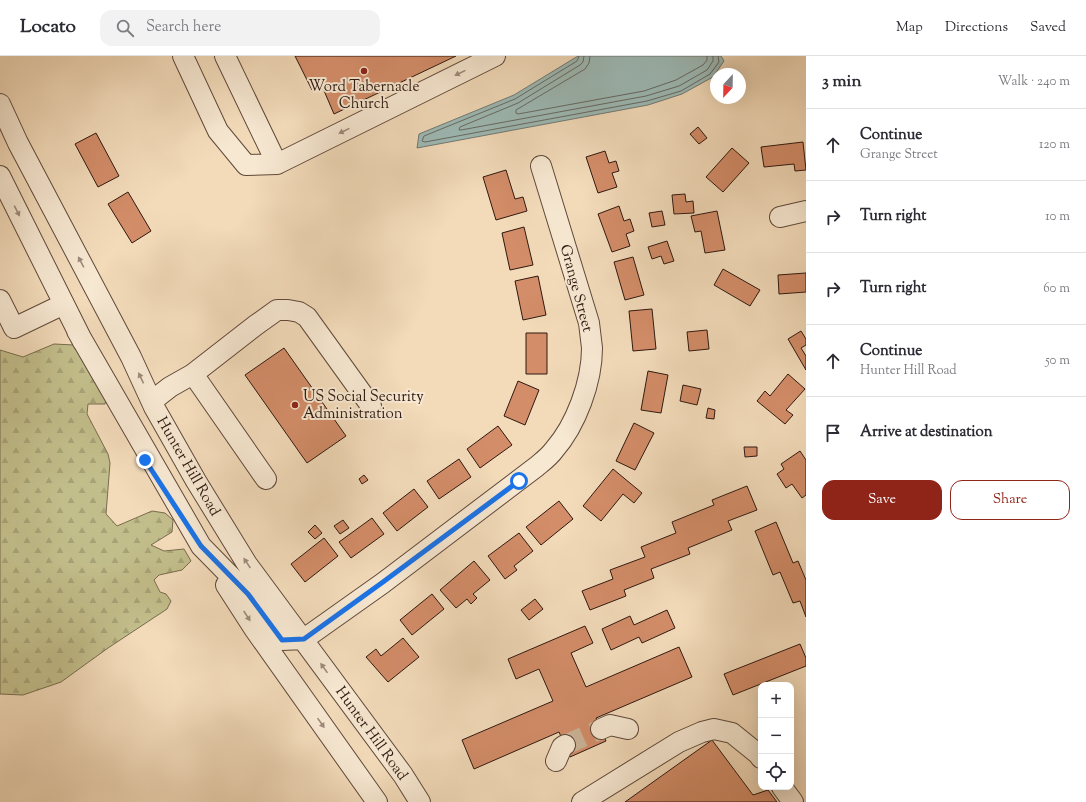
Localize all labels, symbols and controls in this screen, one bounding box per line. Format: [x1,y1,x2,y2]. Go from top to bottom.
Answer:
search box [100,10,380,46]
text: Locato [20,14,76,41]
icon: search [114,17,136,39]
text: Search here [146,17,221,38]
text: Map [896,18,923,38]
text: Directions [945,18,1008,38]
text: Saved [1030,18,1066,38]
marker: Word Tabernacle Church [359,66,369,76]
north arrow [710,68,746,104]
one-way arrow [455,70,466,76]
text: 3 min [822,70,861,94]
text: Walk · 240 m [998,73,1070,91]
place label: Word Tabernacle Church [309,77,419,115]
text: Continue [860,125,922,146]
one-way arrow [338,127,350,134]
icon: ahead [822,134,844,156]
text: 120 m [1039,136,1070,154]
text: Grange Street [860,146,938,164]
one-way arrow [14,205,21,217]
icon: right [822,206,844,228]
text: Turn right [860,206,926,227]
text: 10 m [1045,208,1070,226]
street label: Grange Street [554,242,597,334]
one-way arrow [78,256,84,268]
icon: right [822,278,844,300]
text: Turn right [860,278,926,299]
text: 60 m [1043,280,1070,298]
text: Continue [860,341,922,362]
icon: ahead [822,350,844,372]
text: 50 m [1045,352,1070,370]
text: Hunter Hill Road [860,362,957,380]
one-way arrow [138,372,144,383]
place label: US Social Security Administration [303,387,424,425]
marker: US Social Security Administration [290,400,300,410]
street label: Hunter Hill Road [151,413,225,521]
icon: arrive [822,422,844,444]
text: Arrive at destination [860,422,993,443]
route end [136,451,154,469]
route start [510,472,528,490]
button: Save [822,480,942,520]
button: Share [950,480,1070,520]
one-way arrow [243,558,251,568]
one-way arrow [243,610,250,622]
one-way arrow [320,662,329,673]
map controls [758,682,794,790]
button: + [758,682,794,718]
street label: Hunter Hill Road [329,683,412,786]
one-way arrow [317,717,325,728]
button: − [758,718,794,754]
button: locate [758,754,794,790]

